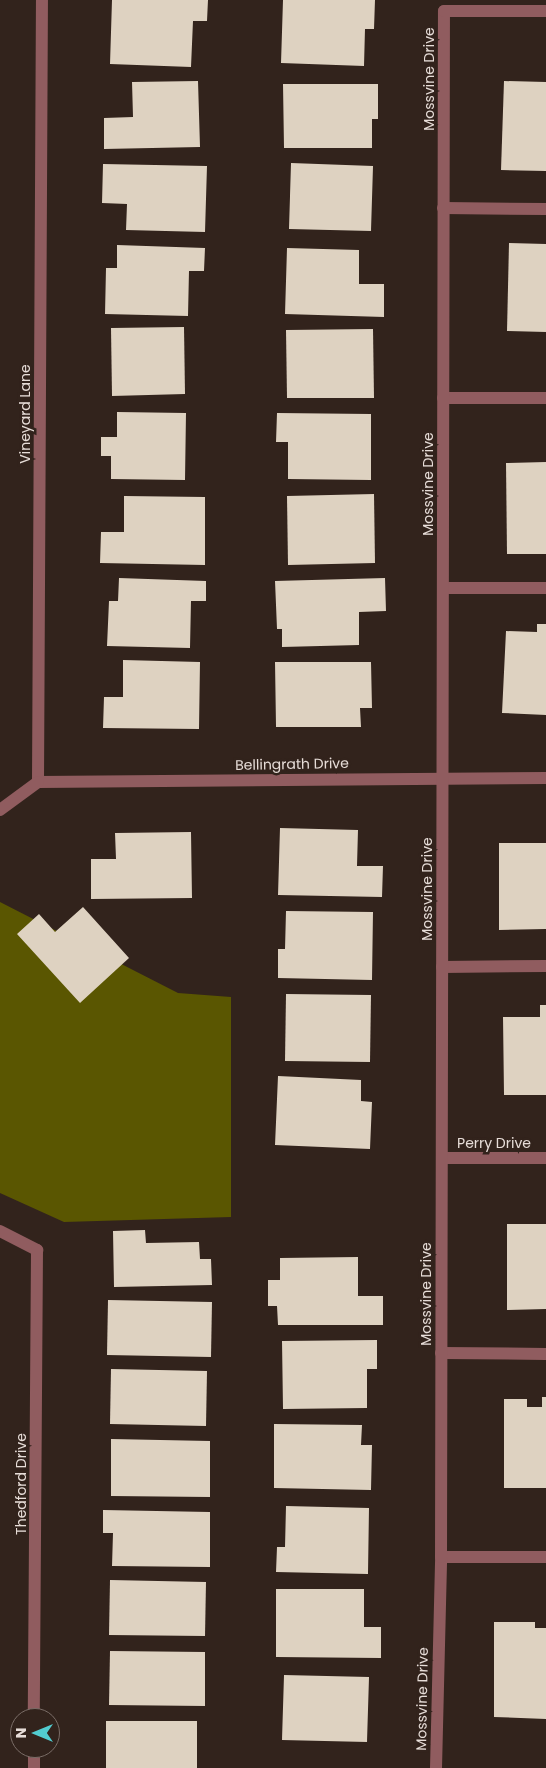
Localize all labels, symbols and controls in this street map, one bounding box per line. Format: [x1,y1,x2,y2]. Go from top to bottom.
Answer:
street label: Mossvine Drive [421,27,437,131]
street label: Vineyard Lane [17,364,33,464]
street label: Mossvine Drive [420,432,436,536]
street label: Bellingrath Drive [235,755,349,773]
street label: Mossvine Drive [419,837,435,941]
street label: Perry Drive [457,1135,531,1151]
street label: Mossvine Drive [418,1242,434,1346]
street label: Thedford Drive [13,1433,29,1535]
street label: Mossvine Drive [413,1647,431,1751]
north arrow [10,1708,60,1758]
text: N [11,1728,31,1738]

